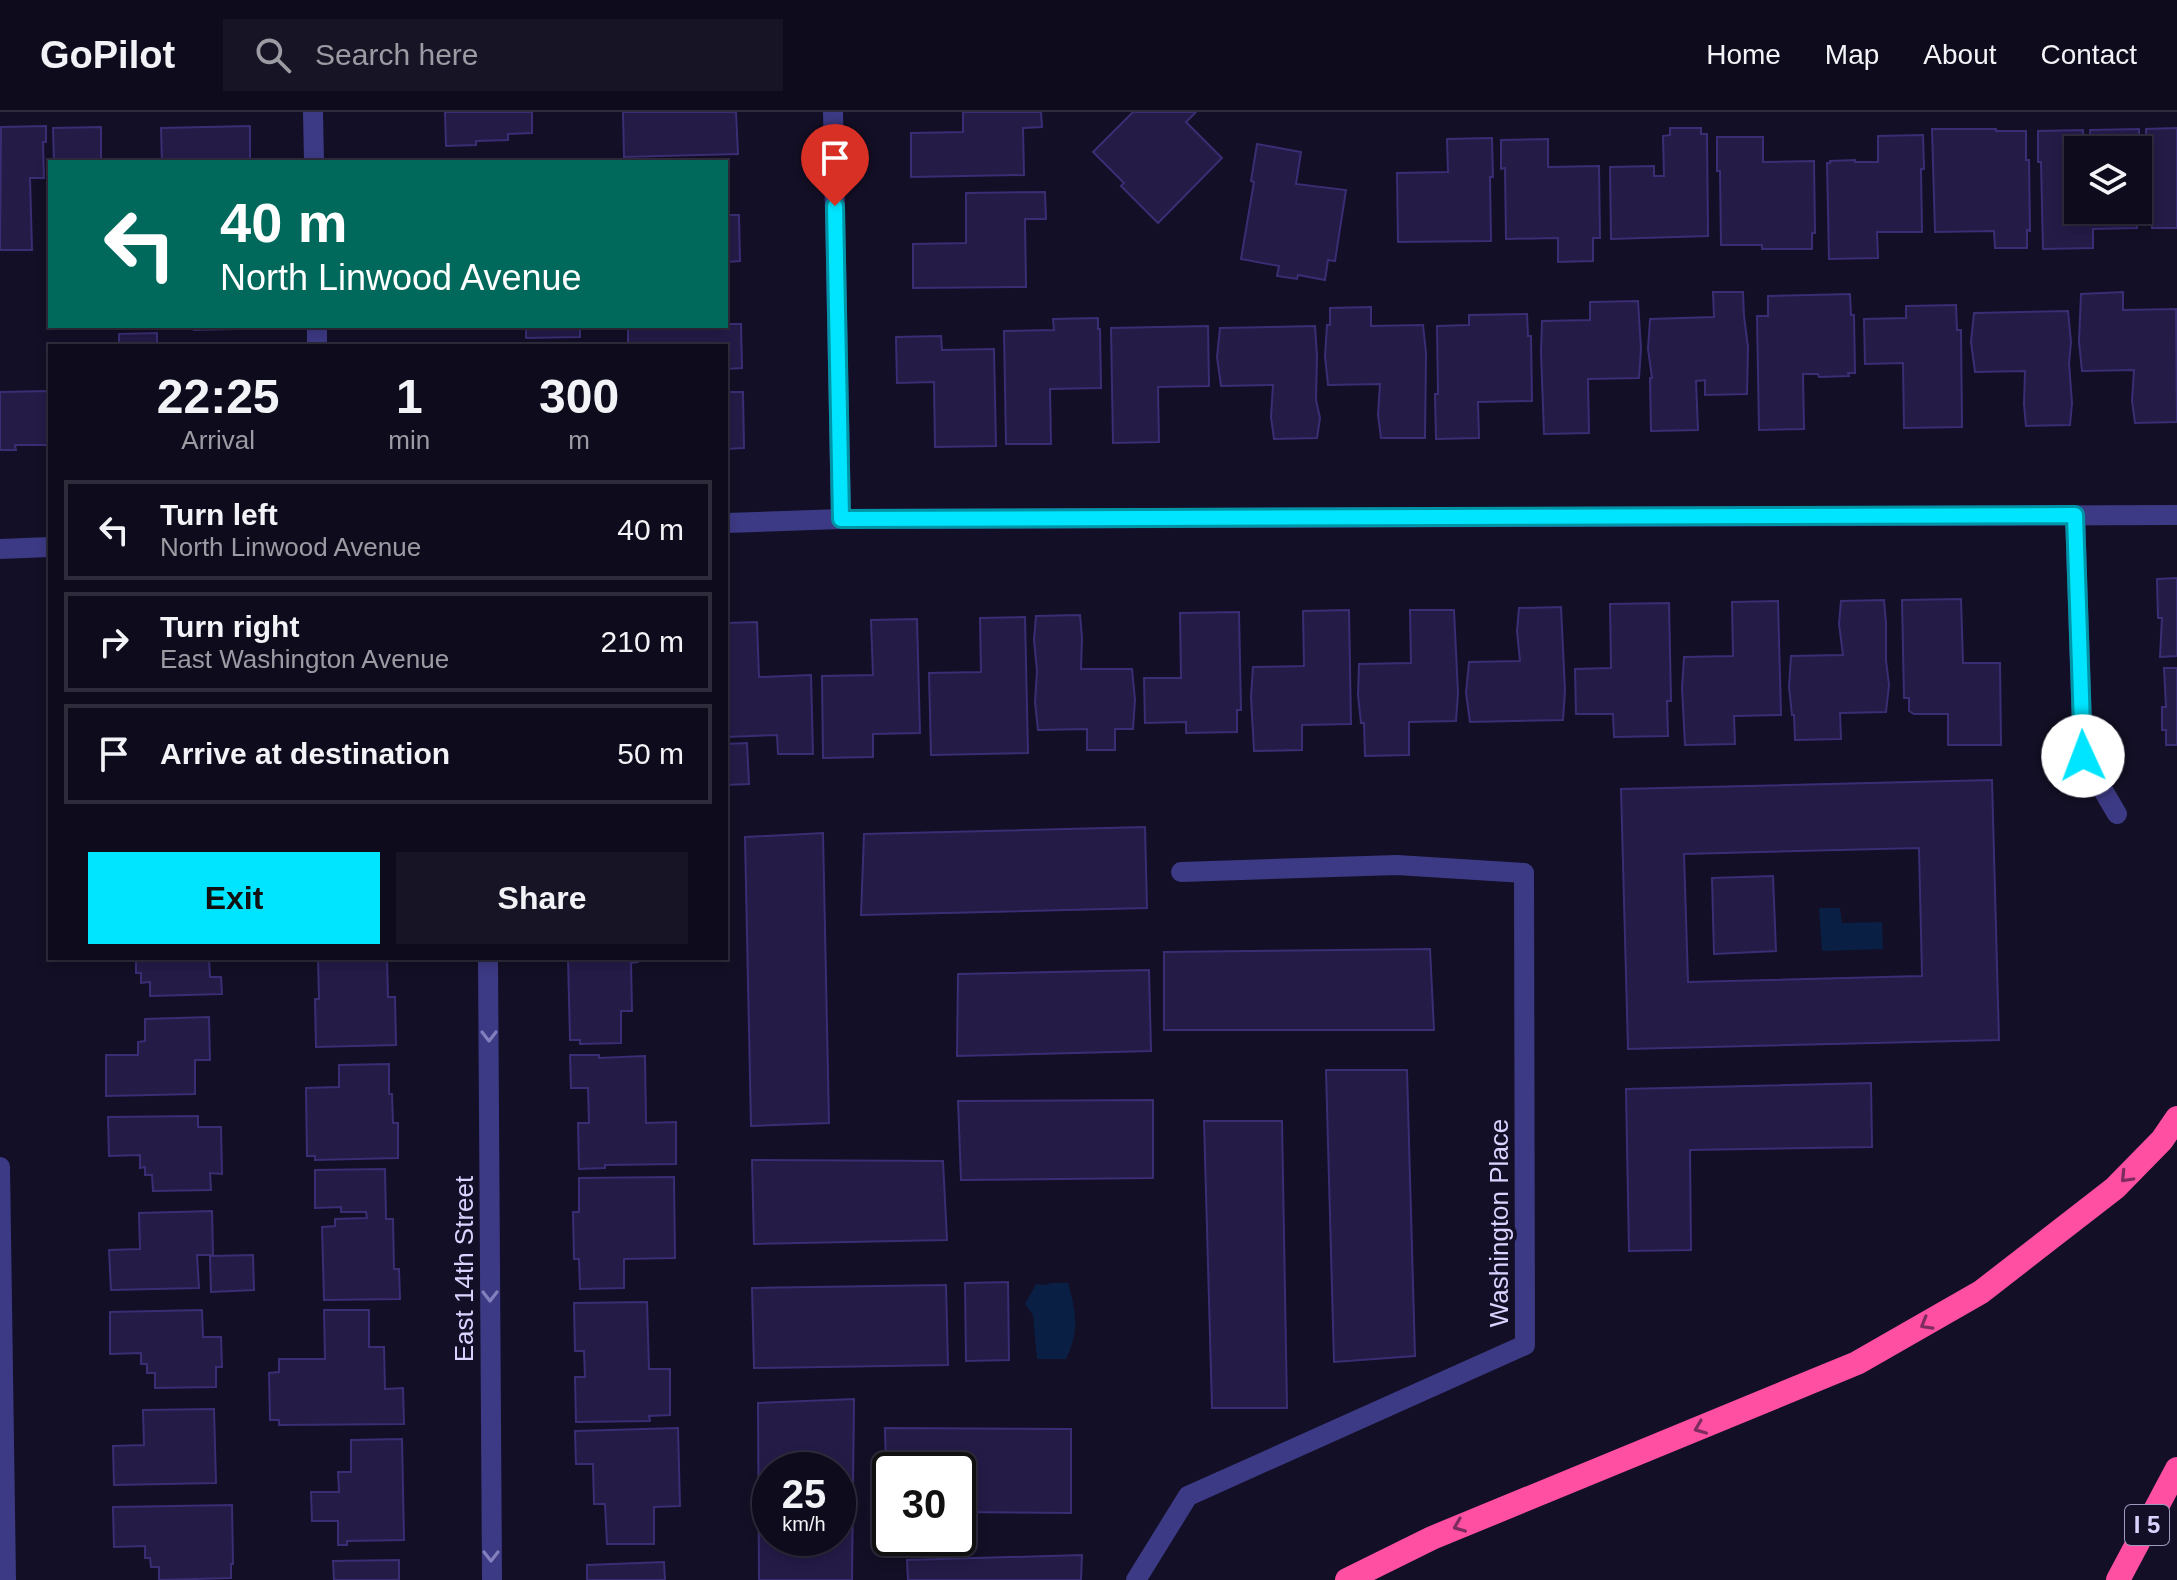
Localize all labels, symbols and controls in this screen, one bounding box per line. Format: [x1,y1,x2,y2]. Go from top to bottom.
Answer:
search box [223,19,783,91]
icon: search [251,33,295,77]
text: GoPilot [40,34,175,76]
text: Search here [315,38,479,71]
text: Home [1706,39,1781,70]
text: Map [1825,39,1879,70]
text: About [1923,39,1997,70]
text: Contact [2041,39,2137,70]
pin [801,124,869,206]
icon: arrive [813,136,857,180]
map controls [2064,136,2152,224]
button: layers [2064,136,2152,224]
text: 40 m [220,191,348,254]
icon: left [88,192,192,296]
text: North Linwood Avenue [220,257,582,298]
text: 22:25 [157,370,280,423]
text: 1 [396,370,423,423]
text: 300 [539,370,619,423]
text: Arrival [181,425,255,455]
text: min [388,425,430,455]
text: m [568,425,590,455]
text: Turn left [160,498,278,531]
icon: left [92,508,136,552]
text: 40 m [617,513,684,546]
text: North Linwood Avenue [160,532,421,562]
text: Turn right [160,610,299,643]
icon: right [92,620,136,664]
text: 210 m [601,625,684,658]
text: East Washington Avenue [160,644,449,674]
position arrow [2041,714,2125,798]
icon: arrive [92,732,136,776]
text: Arrive at destination [160,737,450,770]
text: 50 m [617,737,684,770]
button: Exit [88,852,380,944]
button: Share [396,852,688,944]
one-way arrow [480,1030,497,1043]
street label: Washington Place [1484,1119,1514,1327]
one-way arrow [2121,1168,2135,1182]
street label: East 14th Street [449,1175,479,1362]
one-way arrow [481,1290,499,1303]
one-way arrow [1921,1314,1935,1330]
one-way arrow [1694,1418,1708,1435]
speed limit sign: 30 [872,1452,976,1556]
text: 25 [782,1472,826,1516]
road number: I 5 [2125,1505,2169,1545]
text: km/h [782,1513,826,1535]
one-way arrow [1453,1517,1467,1533]
one-way arrow [483,1550,500,1563]

